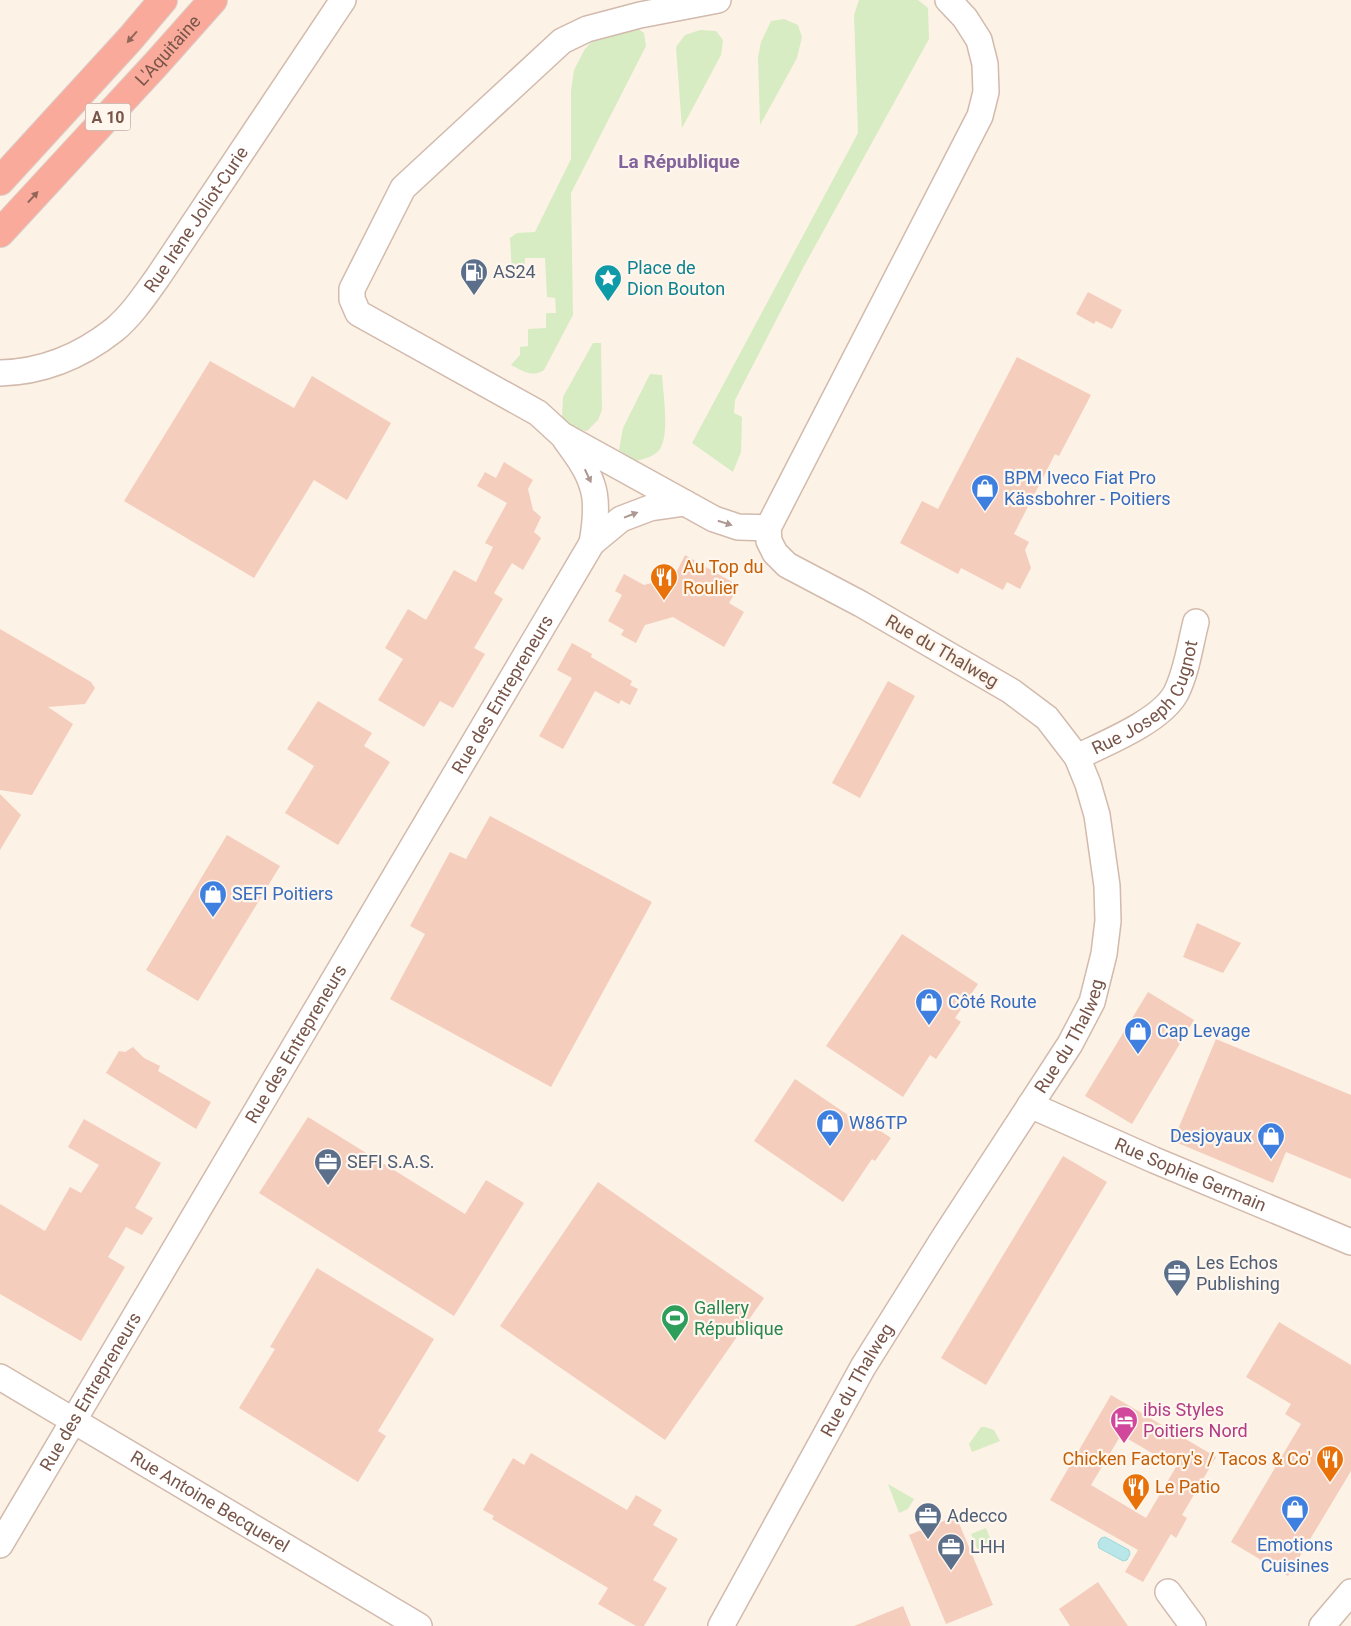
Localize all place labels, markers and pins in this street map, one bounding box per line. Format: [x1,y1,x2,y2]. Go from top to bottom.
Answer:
fuel station icon: AS24 [459,257,489,296]
place label: Place de Dion Bouton [627,257,725,299]
place label: AS24 [493,261,536,282]
place icon: Place de Dion Bouton [593,263,623,302]
place label: BPM Iveco Fiat Pro Kässbohrer - Poitiers [1004,467,1171,509]
shop icon: BPM Iveco Fiat Pro Kässbohrer - Poitiers [970,473,1000,512]
place label: Au Top du Roulier [683,556,763,598]
restaurant icon: Au Top du Roulier [649,562,679,601]
shop icon: SEFI Poitiers [198,879,228,918]
place label: SEFI Poitiers [232,883,333,904]
shop icon: Côté Route [914,987,944,1026]
place label: Côté Route [948,991,1037,1012]
shop icon: Cap Levage [1123,1016,1153,1055]
place label: Cap Levage [1157,1020,1250,1041]
shop icon: W86TP [815,1108,845,1147]
place label: W86TP [849,1112,907,1133]
shop icon: Desjoyaux [1256,1121,1286,1160]
place label: Desjoyaux [1170,1125,1252,1146]
office icon: SEFI S.A.S. [313,1147,343,1186]
place label: SEFI S.A.S. [347,1151,435,1172]
place label: Les Echos Publishing [1196,1252,1280,1294]
office icon: Les Echos Publishing [1162,1258,1192,1297]
place label: Gallery République [694,1297,783,1339]
sports icon: Gallery République [660,1303,690,1342]
place label: ibis Styles Poitiers Nord [1143,1399,1248,1441]
hotel icon: ibis Styles Poitiers Nord [1109,1405,1139,1444]
restaurant icon: Chicken Factory's / Tacos & Co' [1315,1444,1345,1483]
place label: Chicken Factory's / Tacos & Co' [1063,1448,1311,1469]
restaurant icon: Le Patio [1121,1472,1151,1511]
place label: Le Patio [1155,1476,1220,1497]
shop icon: Emotions Cuisines [1280,1494,1310,1533]
office icon: Adecco [913,1501,943,1540]
place label: Adecco [947,1505,1008,1526]
office icon: LHH [936,1532,966,1571]
place label: Emotions Cuisines [1257,1534,1333,1576]
place label: LHH [970,1536,1005,1557]

